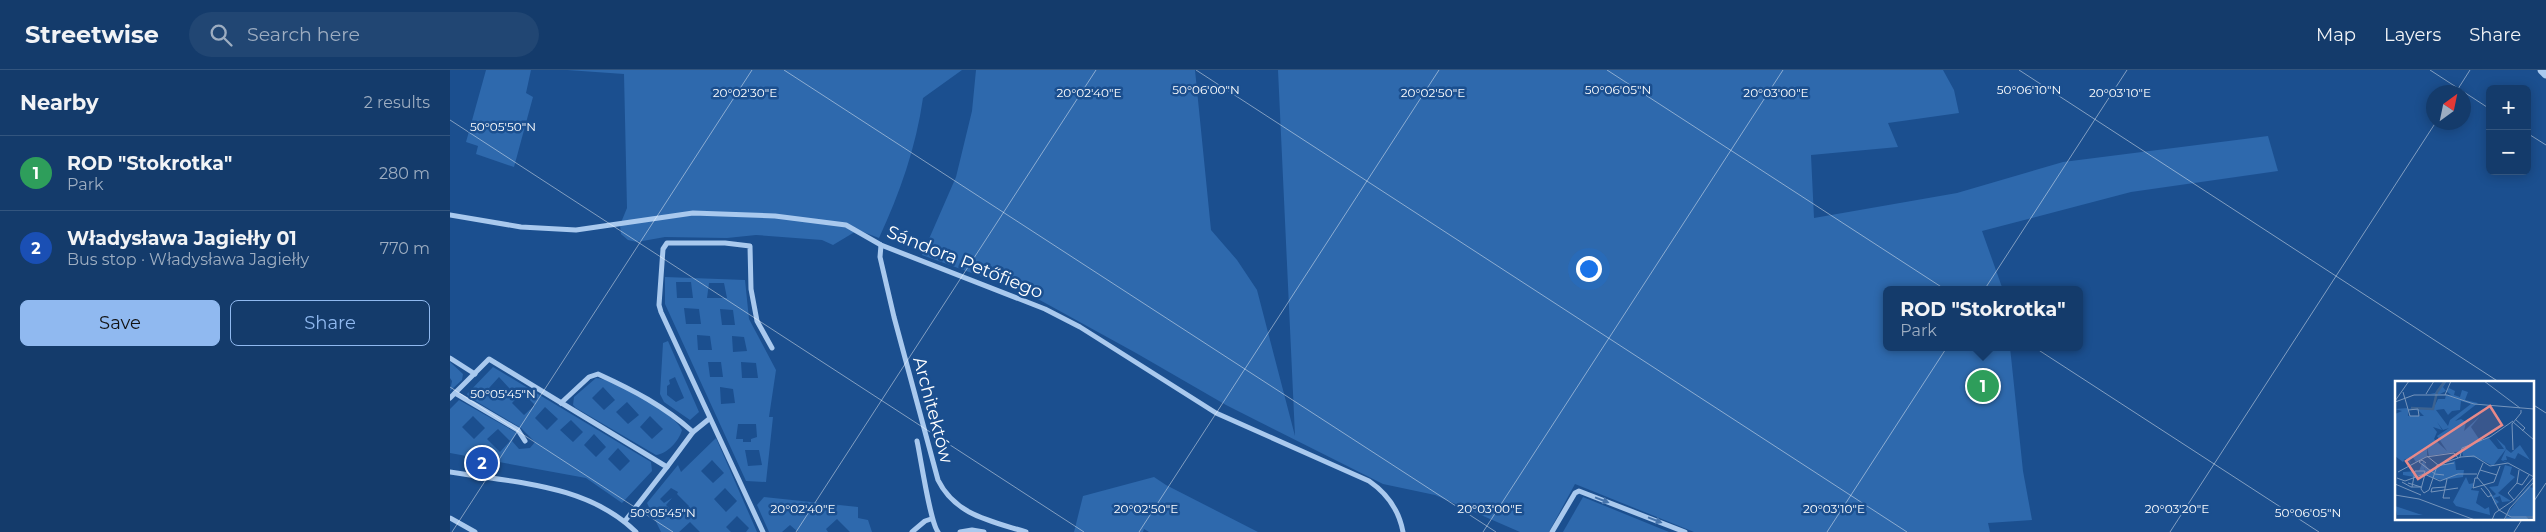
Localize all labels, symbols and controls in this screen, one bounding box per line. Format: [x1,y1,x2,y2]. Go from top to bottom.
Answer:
search box [189,12,539,57]
text: Streetwise [25,20,159,49]
icon: search [207,21,235,49]
text: Search here [247,23,360,46]
text: Map [2316,24,2356,46]
text: Layers [2384,24,2441,46]
text: Share [2469,24,2521,46]
text: 50°06'00"N [1172,82,1240,97]
text: 50°06'05"N [1585,82,1651,97]
text: 50°06'10"N [1997,82,2061,97]
text: 20°02'30"E [713,85,777,100]
text: 20°02'40"E [1057,85,1122,100]
text: 20°02'50"E [1401,85,1465,100]
text: 20°03'00"E [1743,85,1809,100]
text: 20°03'10"E [2089,85,2151,100]
north arrow [2426,85,2471,130]
map controls [2486,85,2531,175]
button: + [2486,85,2531,130]
text: Nearby [20,90,99,115]
text: 2 results [364,93,430,112]
text: 50°05'50"N [470,119,536,134]
button: − [2486,130,2531,175]
text: ROD "Stokrotka" [67,152,232,175]
text: 1 [33,164,39,183]
text: 280 m [379,164,430,183]
text: Park [67,175,104,194]
street label: Sándora Petőfiego [884,221,1046,303]
text: Władysława Jagiełły 01 [67,227,297,250]
text: 2 [31,239,41,258]
text: 770 m [380,239,430,258]
text: Bus stop · Władysława Jagiełły [67,250,309,269]
your location [1576,256,1602,282]
popup [1883,286,2083,351]
text: ROD "Stokrotka" [1900,298,2066,321]
button: Save [20,300,220,346]
button: Share [230,300,430,346]
text: Park [1900,321,1937,340]
street label: Architektów [908,354,958,466]
pin: 1 [1967,367,1999,405]
inset map [2395,381,2534,520]
text: 50°05'45"N [470,386,536,401]
pin: 2 [466,444,498,482]
one-way arrow [1594,497,1609,504]
text: 20°02'40"E [771,501,836,516]
text: 20°02'50"E [1114,501,1178,516]
text: 20°03'00"E [1457,501,1523,516]
text: 20°03'10"E [1803,501,1865,516]
text: 20°03'20"E [2145,501,2209,516]
text: 50°05'45"N [630,505,696,520]
text: 50°06'05"N [2275,505,2341,520]
one-way arrow [1648,516,1663,524]

